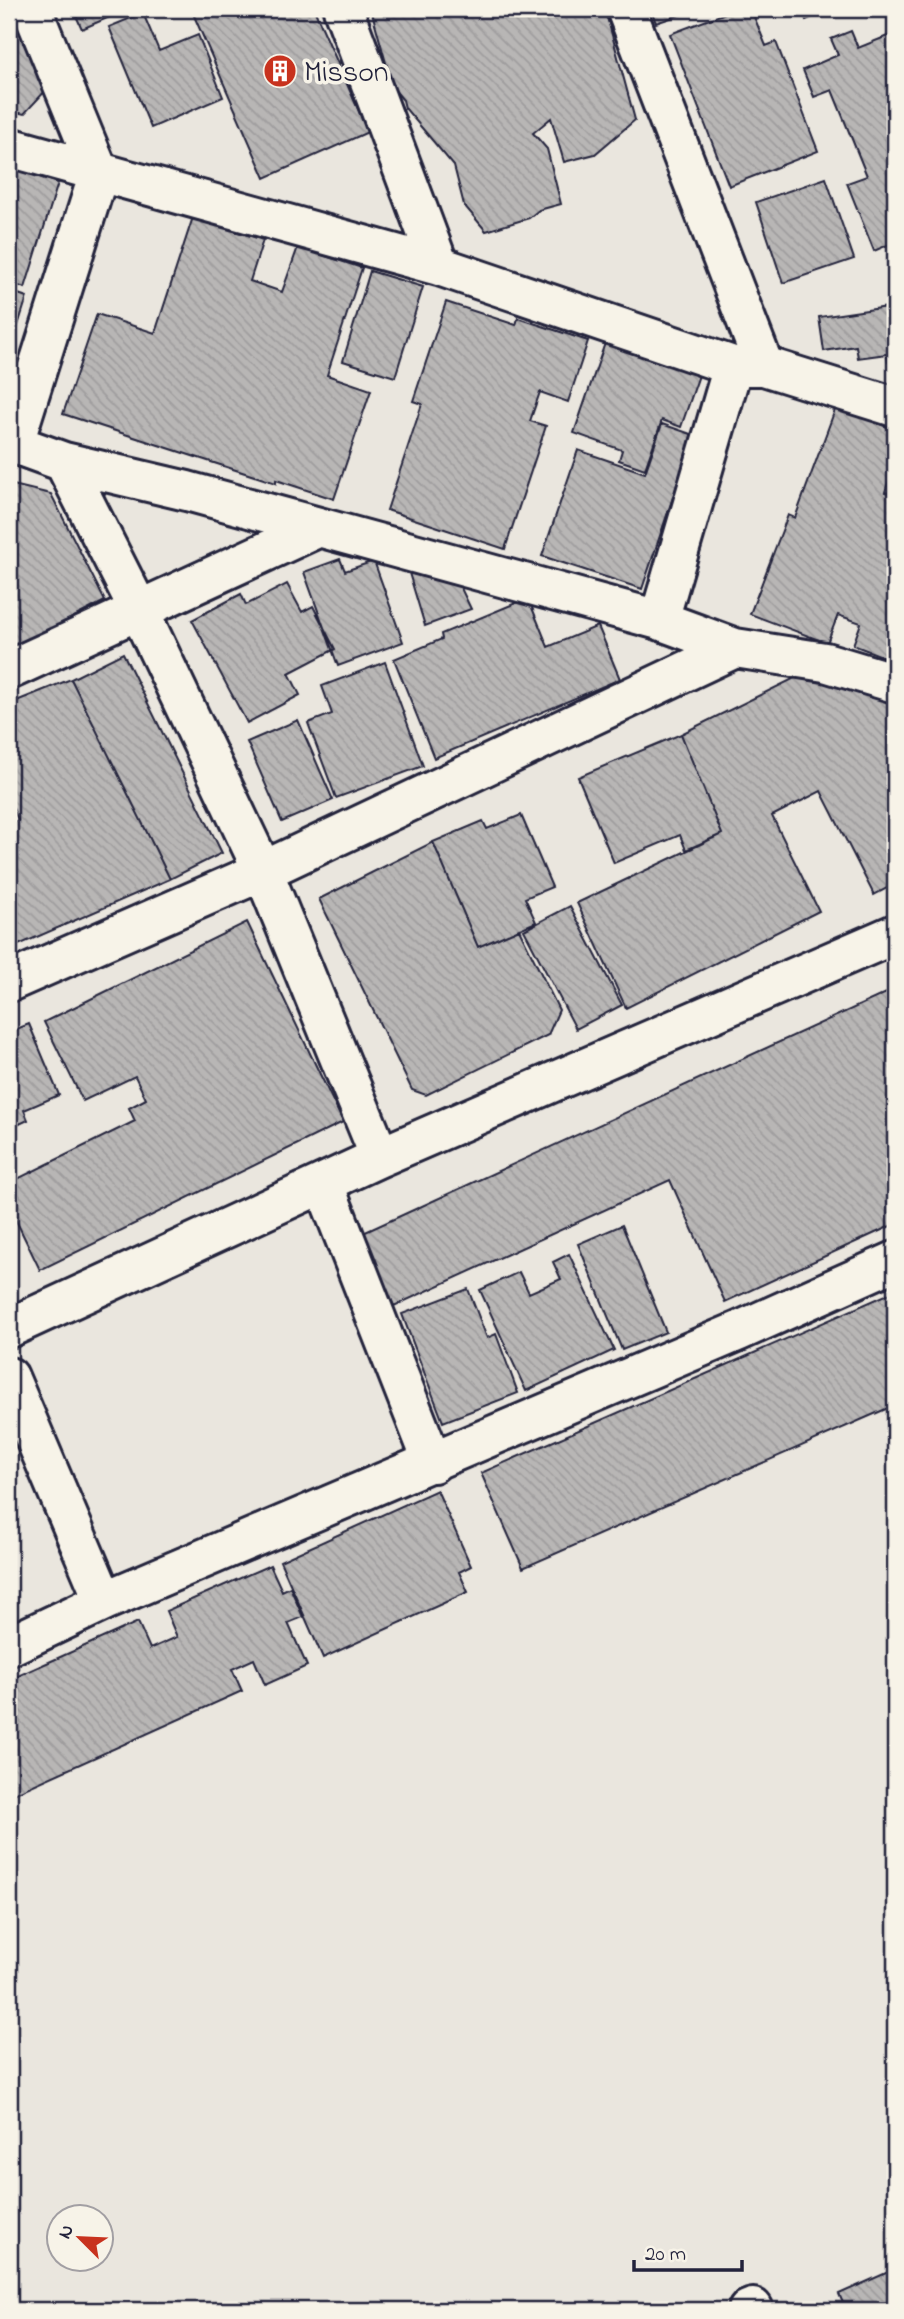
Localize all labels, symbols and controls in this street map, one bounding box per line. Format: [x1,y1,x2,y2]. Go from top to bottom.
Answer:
building icon: Misson [261,52,299,90]
place label: Misson [304,52,389,96]
north arrow [46,2204,116,2274]
text: N [52,2221,82,2243]
scale bar [634,2228,743,2272]
text: 20 m [645,2240,686,2270]

